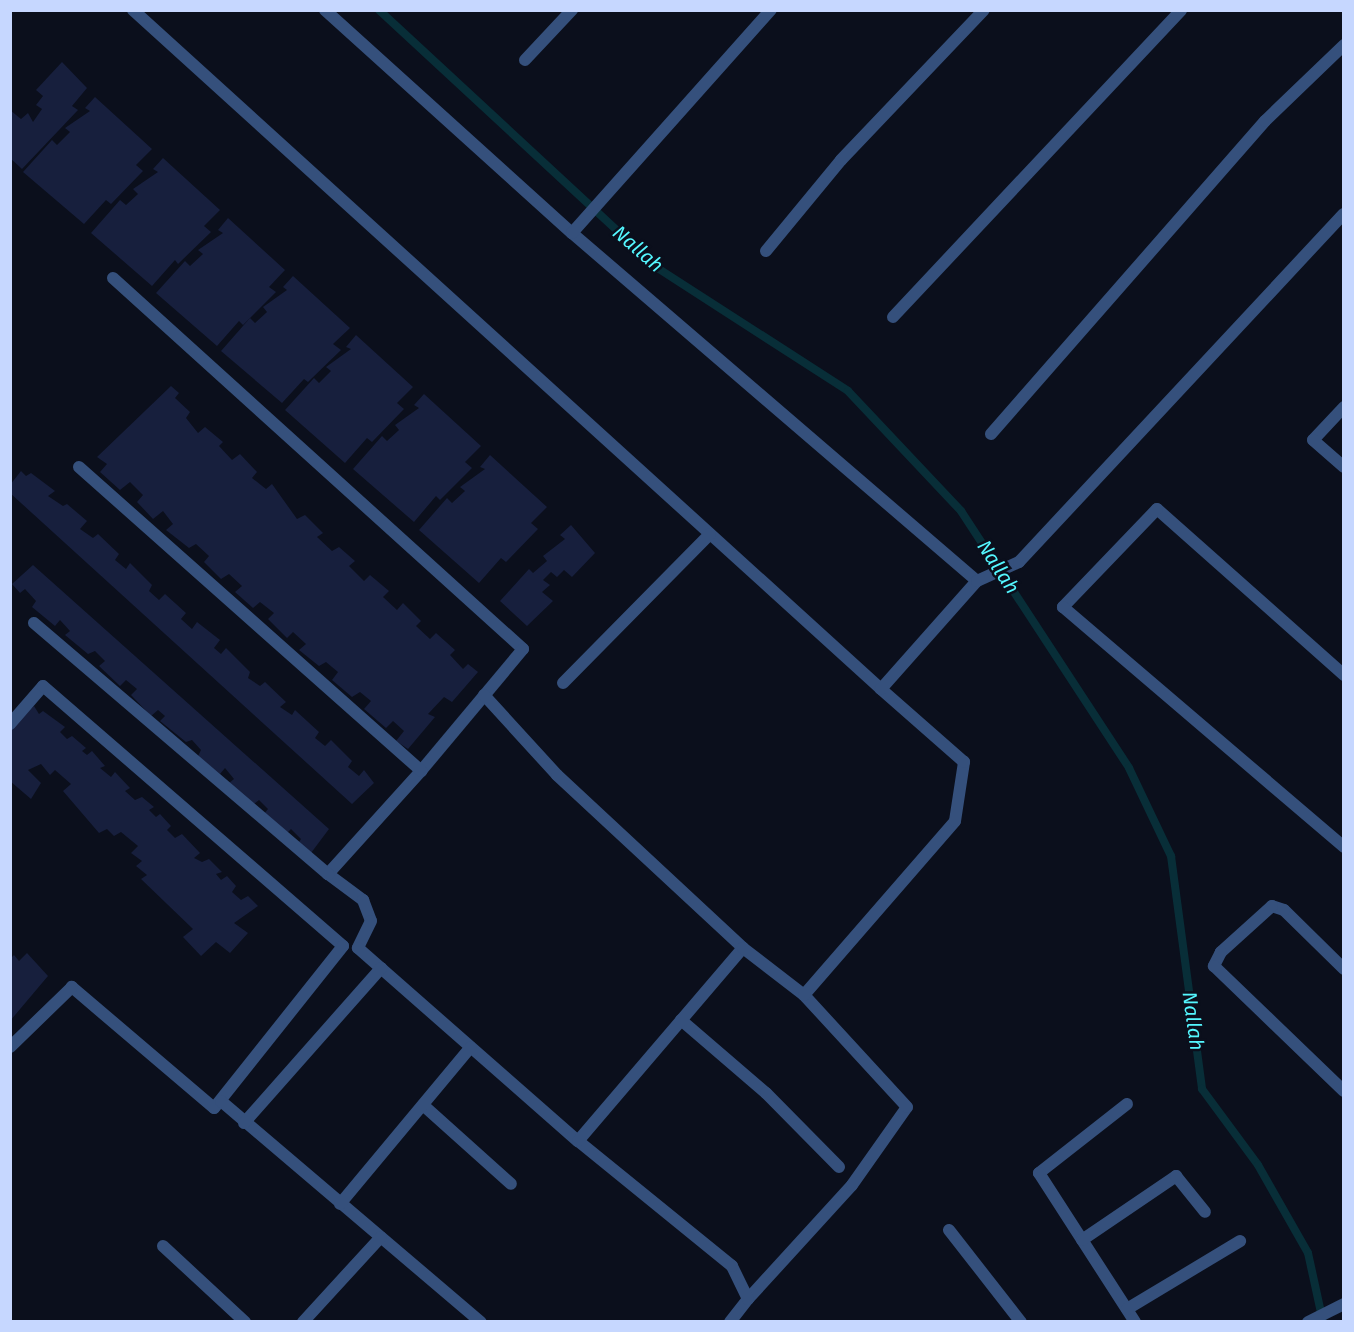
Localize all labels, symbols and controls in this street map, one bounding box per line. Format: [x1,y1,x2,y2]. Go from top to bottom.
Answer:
water label: Nallah [608,220,668,278]
water label: Nallah [972,536,1024,598]
water label: Nallah [1177,990,1209,1052]

